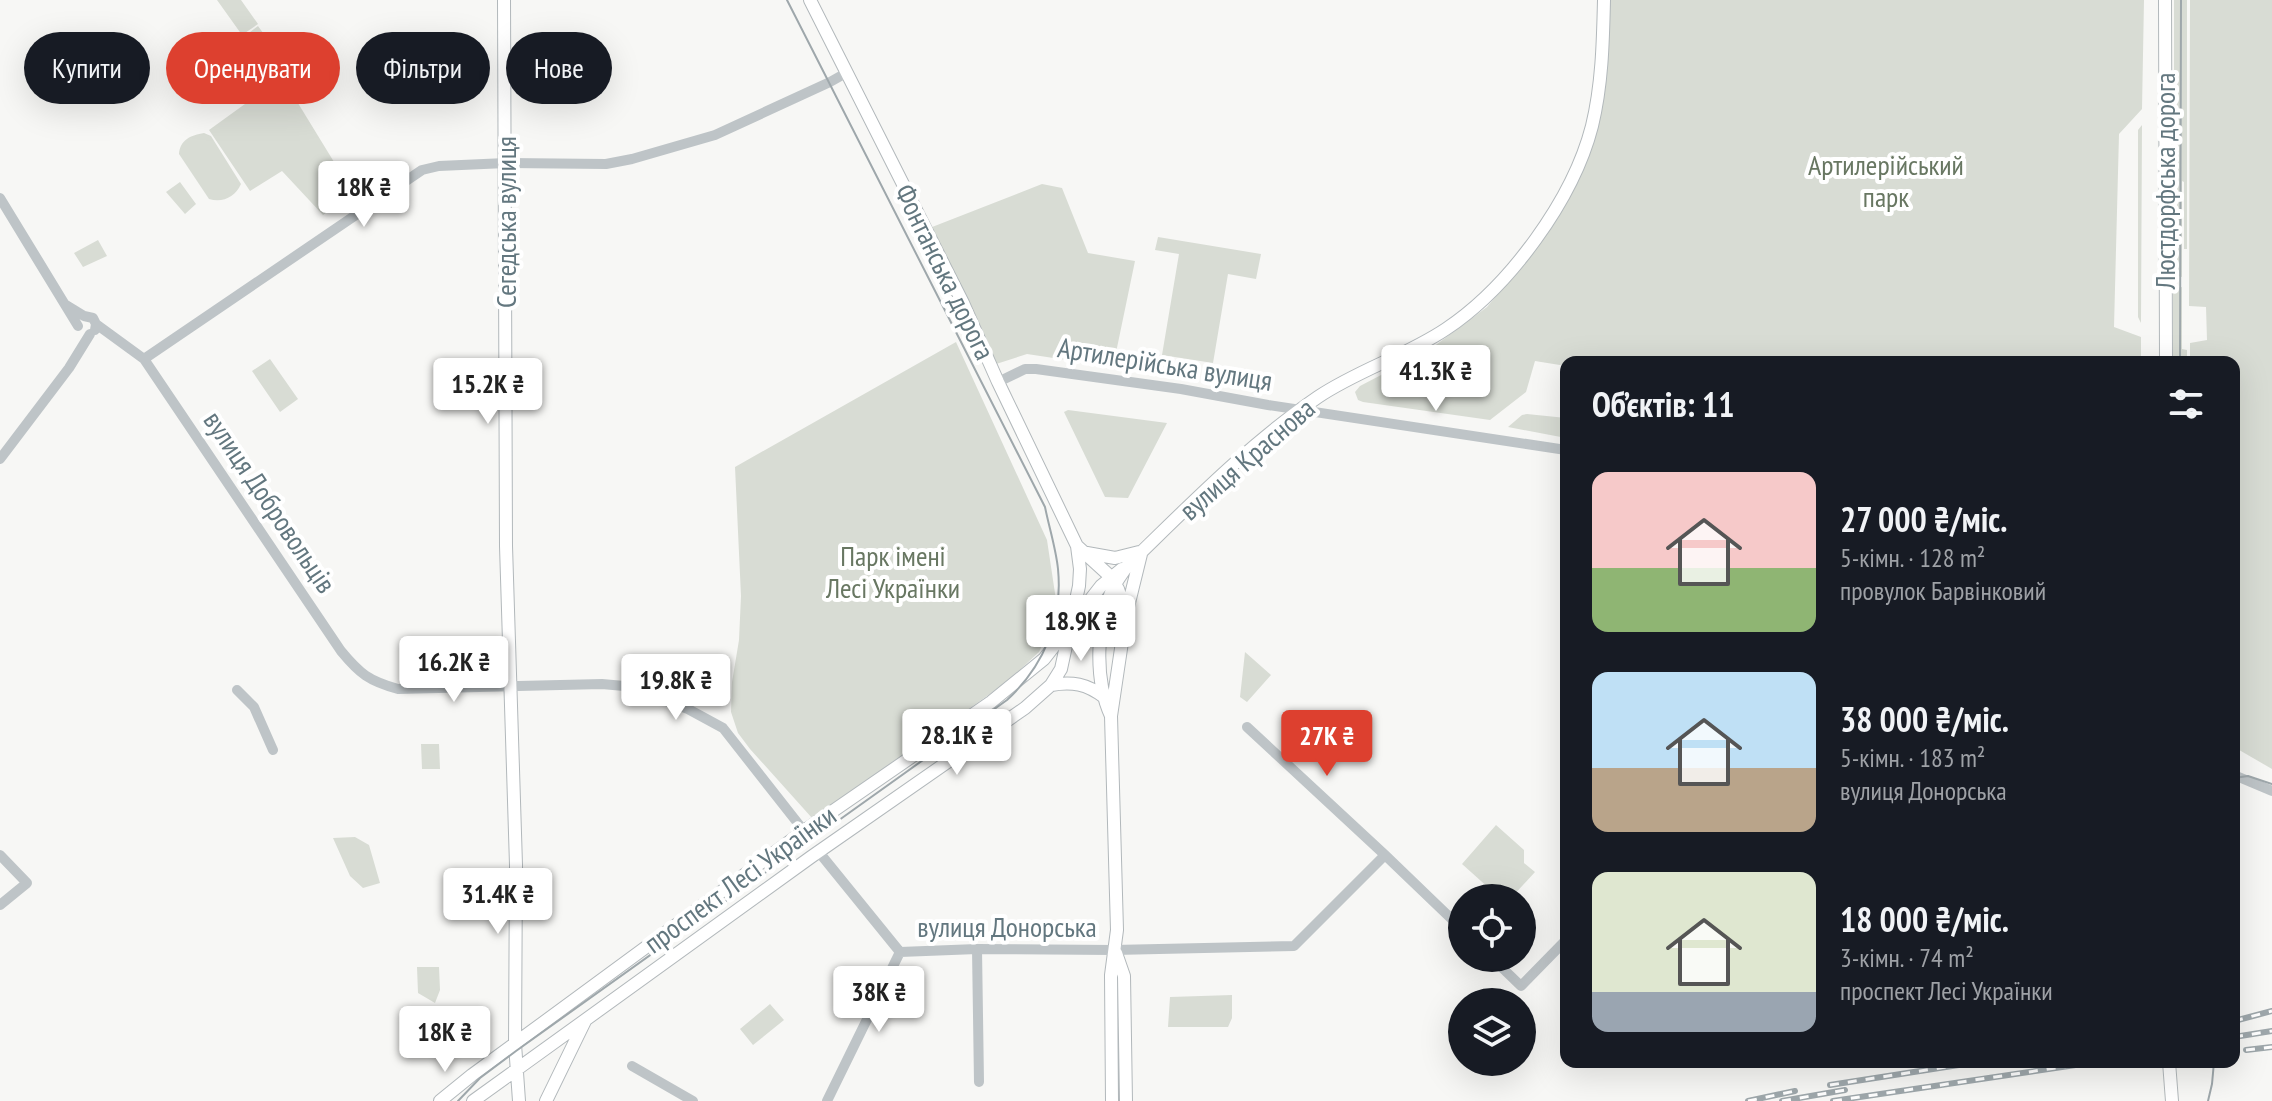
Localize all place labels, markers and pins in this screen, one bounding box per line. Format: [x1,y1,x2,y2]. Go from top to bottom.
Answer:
pin: 18K ₴ [308,161,420,229]
pin: 41.3K ₴ [1362,345,1510,413]
pin: 15.2K ₴ [414,358,562,426]
pin: 18.9K ₴ [1007,595,1155,663]
pin: 16.2K ₴ [380,636,528,704]
pin: 19.8K ₴ [602,654,750,722]
pin: 28.1K ₴ [883,709,1031,777]
pin: 27K ₴ [1271,710,1383,778]
pin: 31.4K ₴ [424,868,572,936]
pin: 38K ₴ [823,966,935,1034]
pin: 18K ₴ [389,1006,501,1074]

